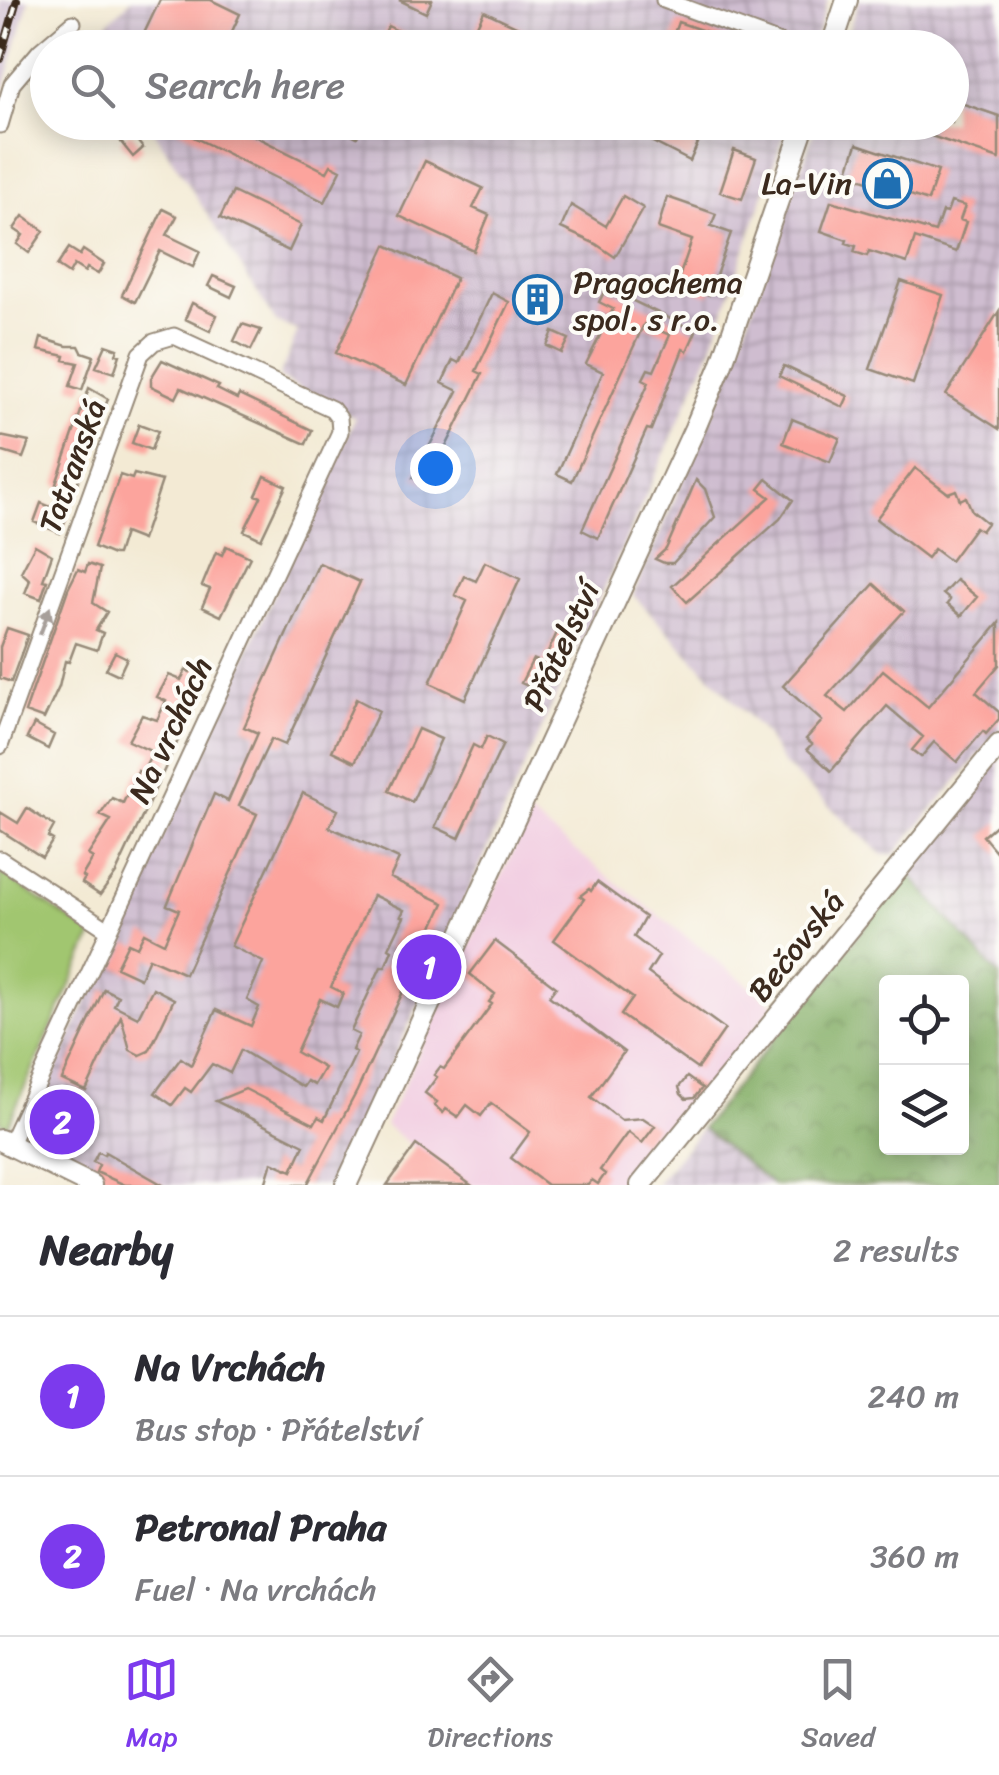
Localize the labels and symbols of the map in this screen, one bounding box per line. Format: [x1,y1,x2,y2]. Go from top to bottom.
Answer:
place label: La-Vin [761,155,852,212]
shop icon: La-Vin [861,157,913,209]
place label: Pragochema spol. s r.o. [572,254,743,348]
building icon: Pragochema spol. s r.o. [512,274,564,326]
street label: Tatranská [22,391,123,541]
your location [410,443,461,494]
street label: Přátelství [506,567,618,721]
one-way arrow [38,606,53,636]
street label: Na vrchách [112,647,229,813]
street label: Bečovská [733,877,860,1015]
pin: 1 [396,930,462,1004]
pin: 2 [30,1084,94,1160]

